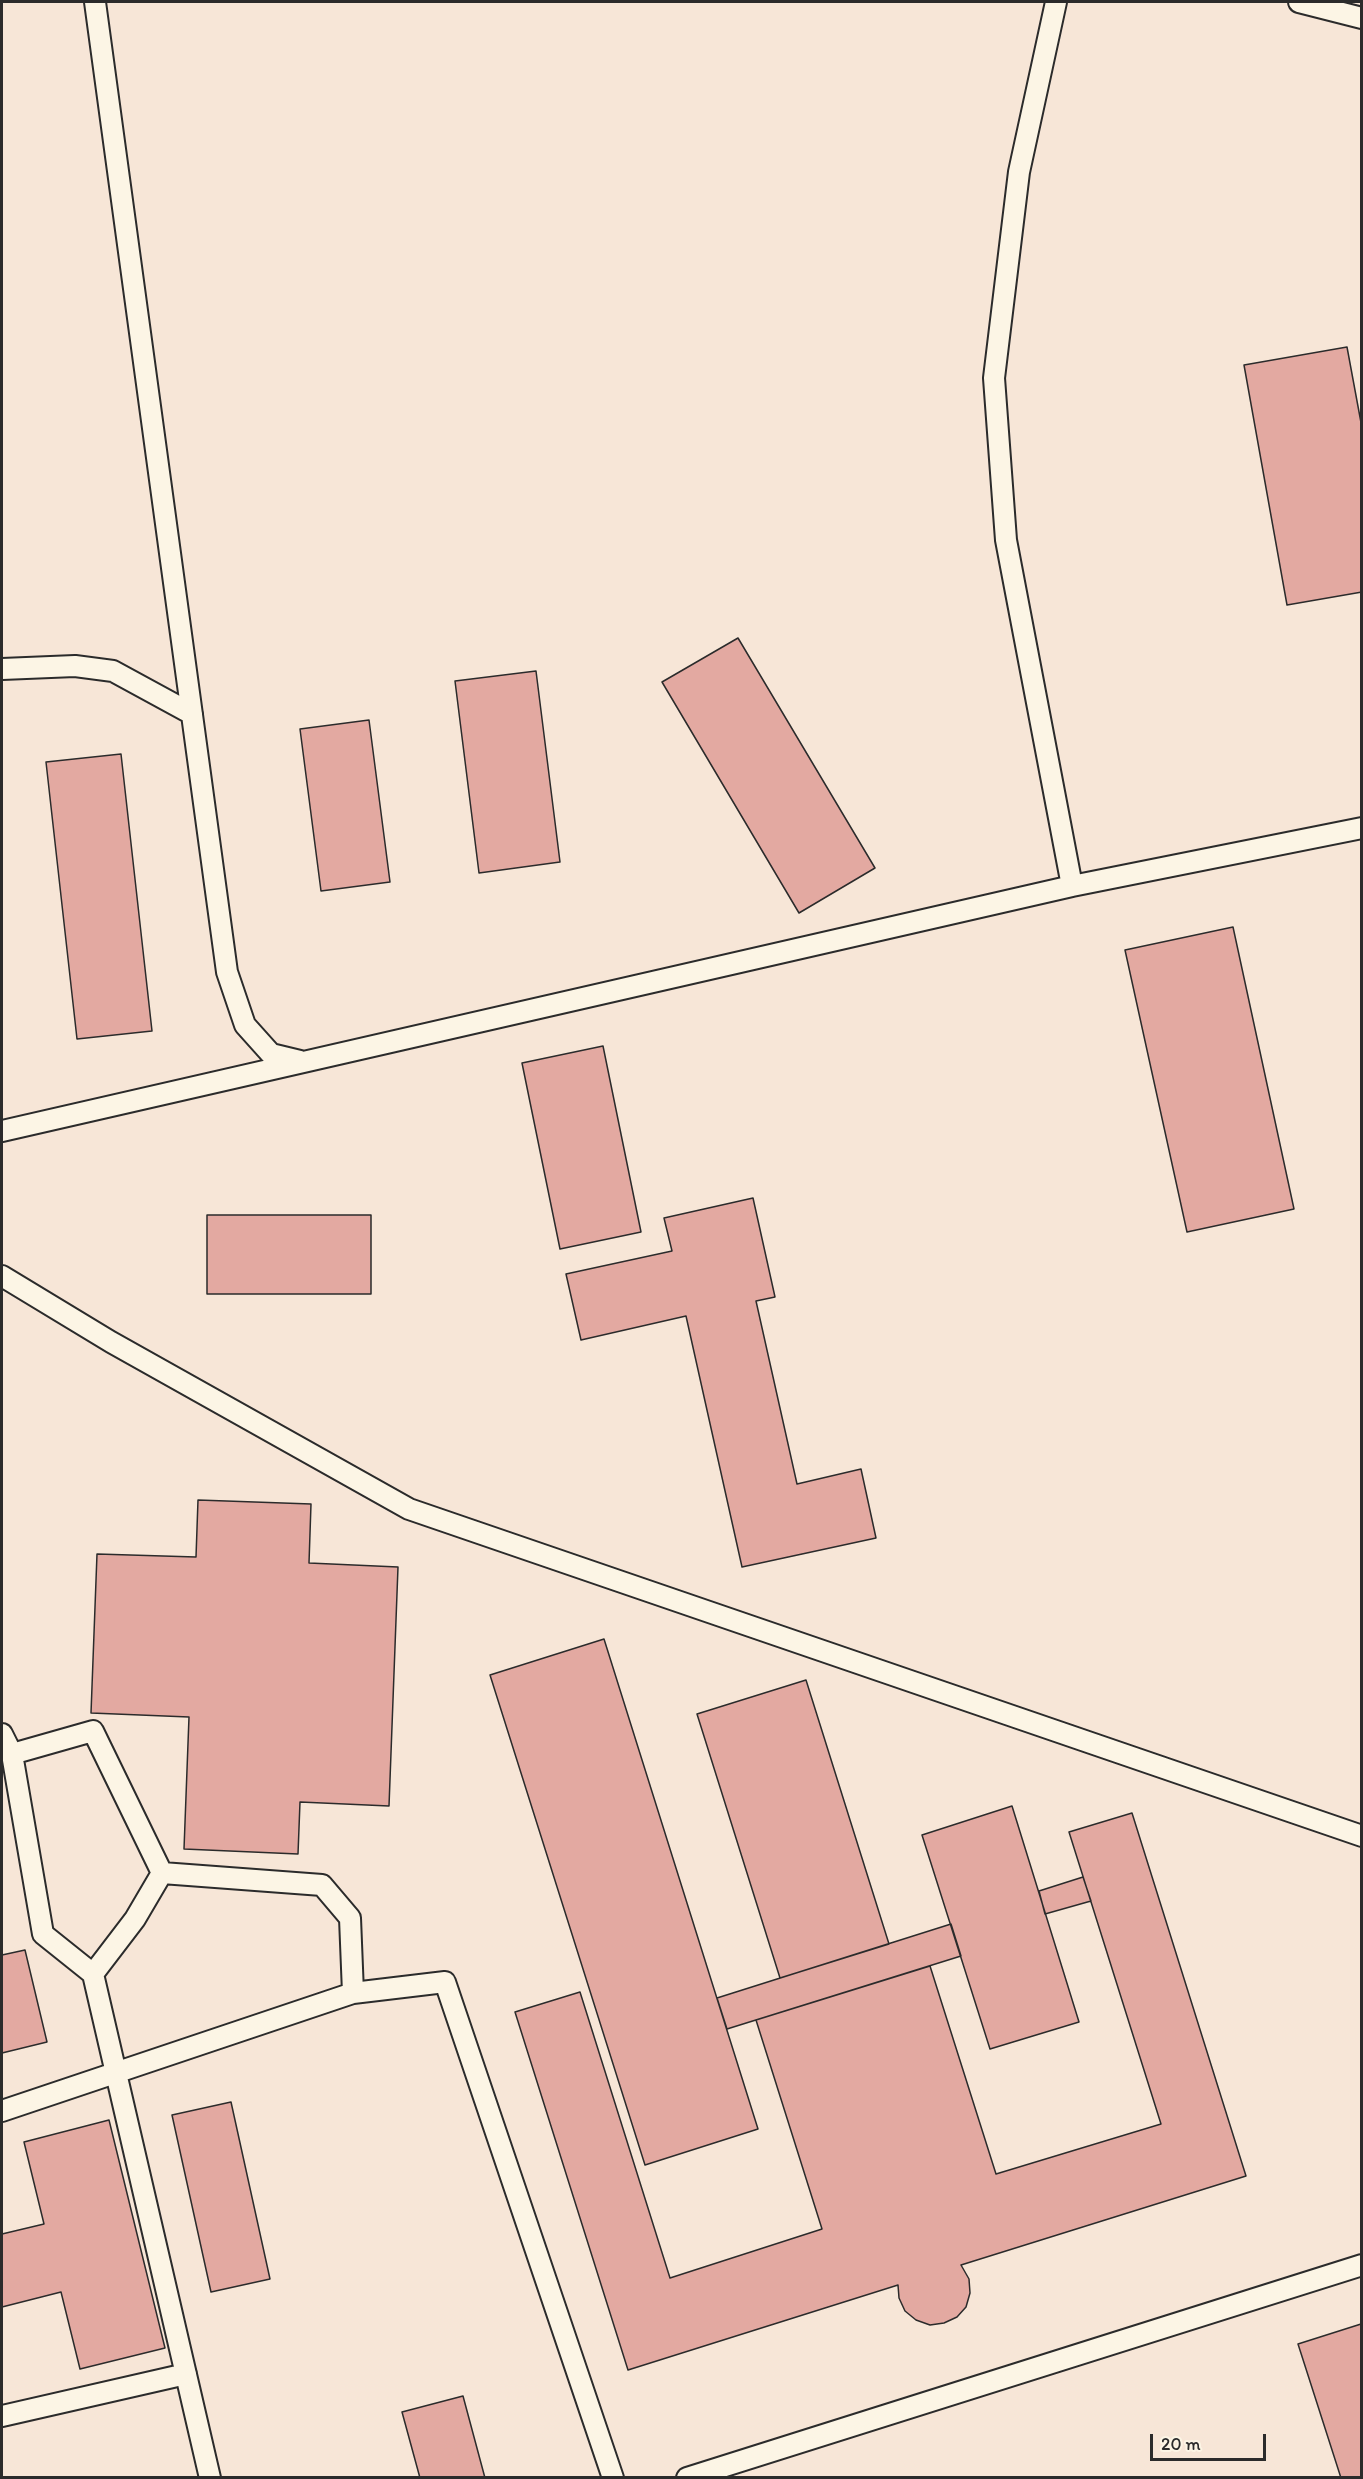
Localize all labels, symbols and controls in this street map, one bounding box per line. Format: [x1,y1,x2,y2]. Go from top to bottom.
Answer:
scale bar [1153,2422,1268,2460]
text: 20 m [1161,2433,1201,2455]

